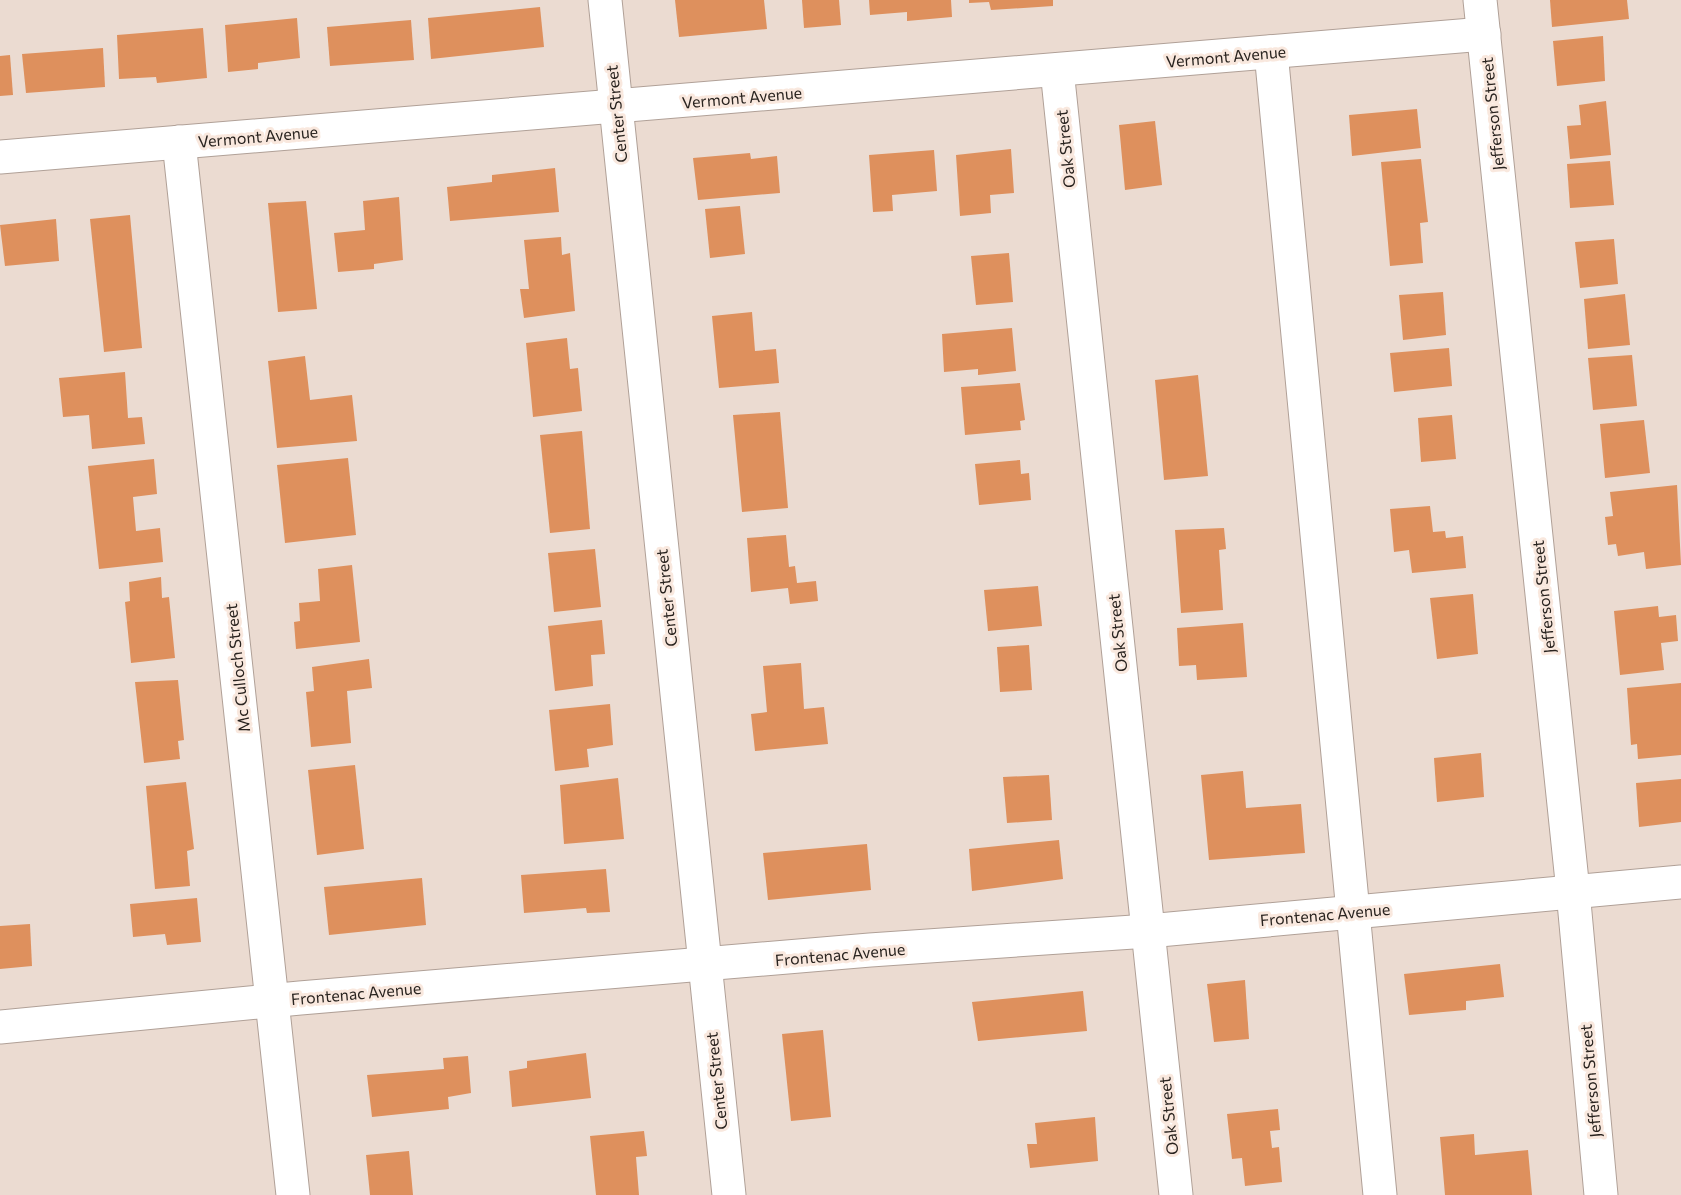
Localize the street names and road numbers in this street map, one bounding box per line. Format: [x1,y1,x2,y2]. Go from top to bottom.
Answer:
street label: Vermont Avenue [1165,41,1287,71]
street label: Jefferson Street [1477,56,1507,172]
street label: Center Street [601,64,631,164]
street label: Vermont Avenue [681,82,803,112]
street label: Oak Street [1051,109,1079,189]
street label: Vermont Avenue [197,121,319,151]
street label: Jefferson Street [1528,539,1558,655]
street label: Center Street [651,548,681,648]
street label: Oak Street [1103,593,1131,673]
street label: Mc Culloch Street [221,602,253,733]
street label: Frontenac Avenue [1259,899,1391,929]
street label: Frontenac Avenue [774,939,906,969]
street label: Frontenac Avenue [290,978,422,1008]
street label: Jefferson Street [1576,1023,1604,1138]
street label: Center Street [701,1031,731,1131]
street label: Oak Street [1154,1076,1182,1156]

